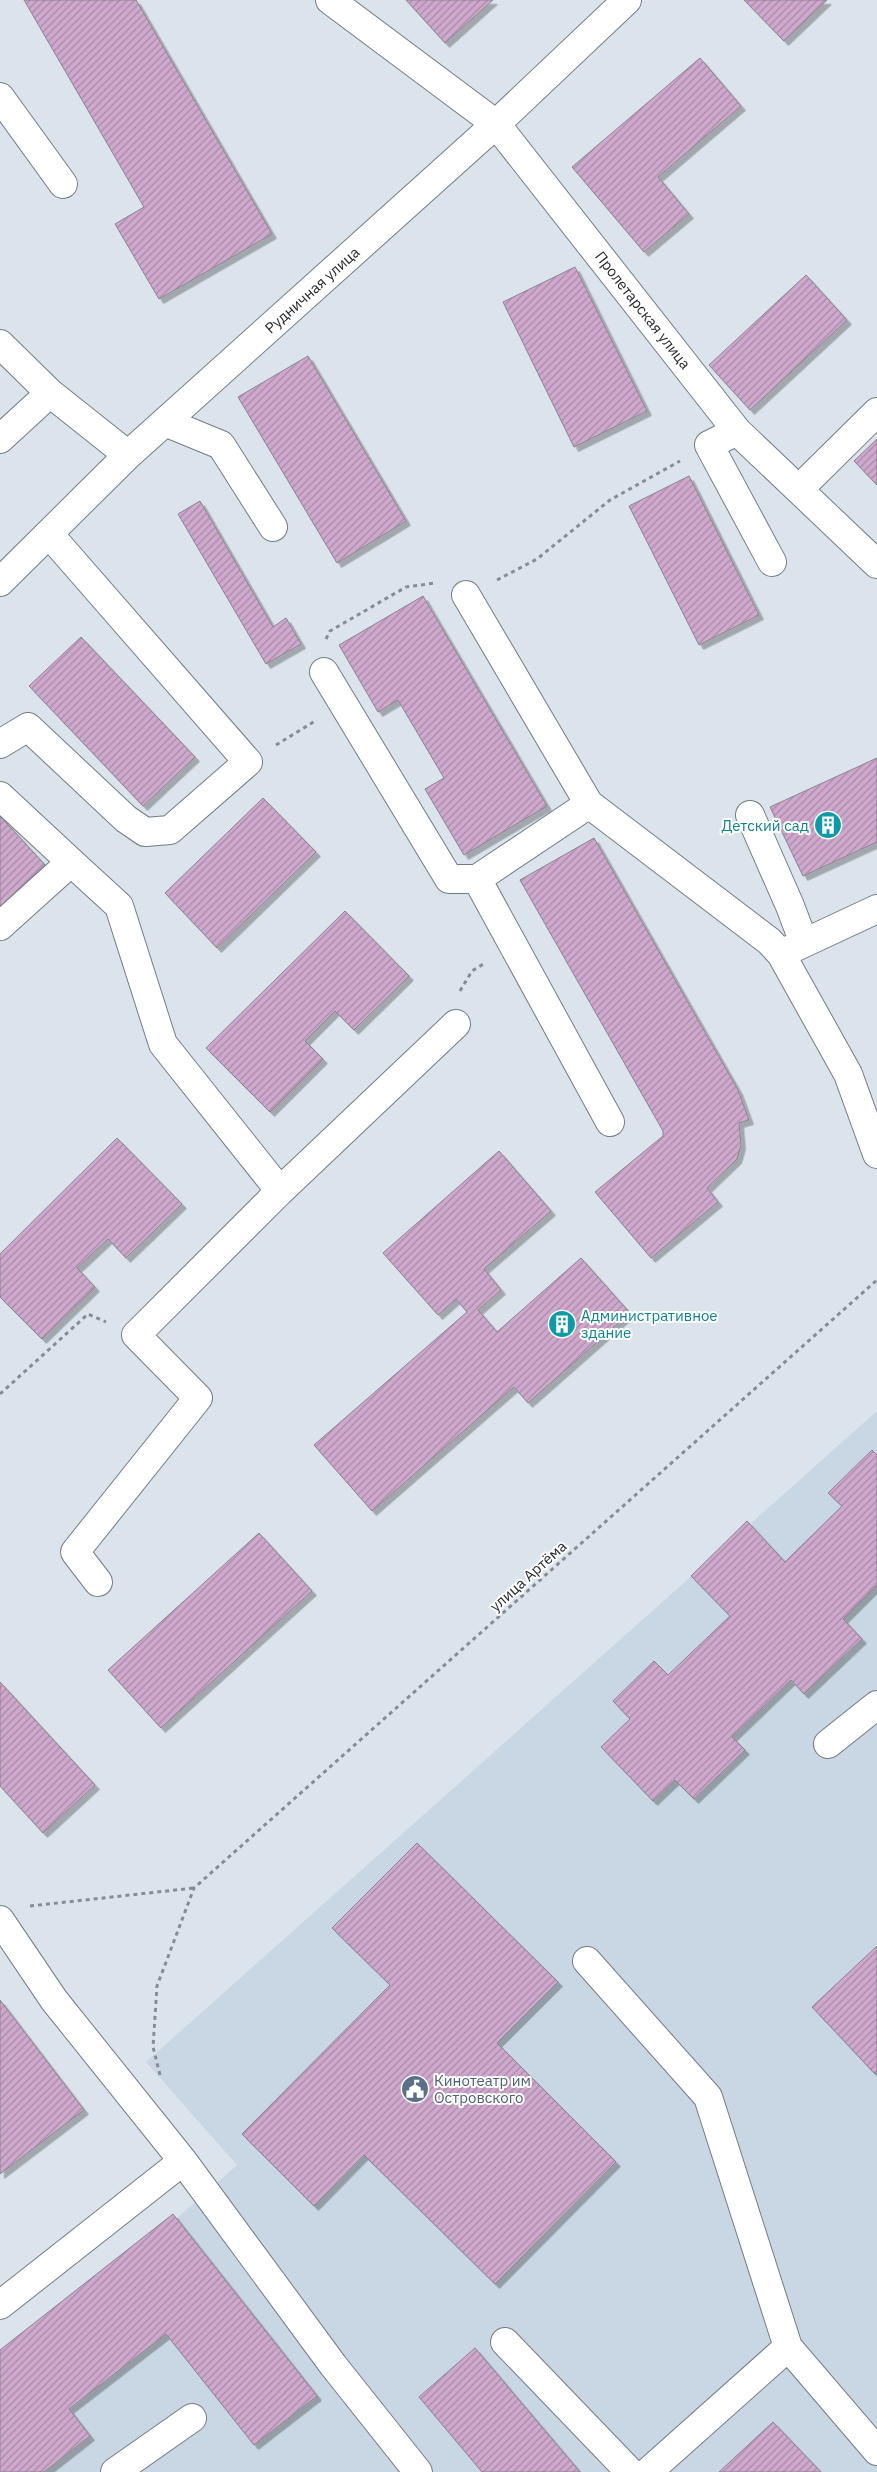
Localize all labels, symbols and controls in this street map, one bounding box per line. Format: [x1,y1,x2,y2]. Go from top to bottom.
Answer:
street label: Рудничная улица [261,242,363,338]
street label: Пролетарская улица [591,247,695,373]
building icon: Детский сад [813,810,843,840]
place label: Детский сад [721,816,809,835]
place label: Административное здание [581,1306,718,1342]
building icon: Административное здание [547,1309,577,1339]
street label: улица Артёма [486,1537,570,1615]
place label: Кинотеатр им Островского [434,2071,531,2107]
public building icon: Кинотеатр им Островского [400,2074,430,2104]

